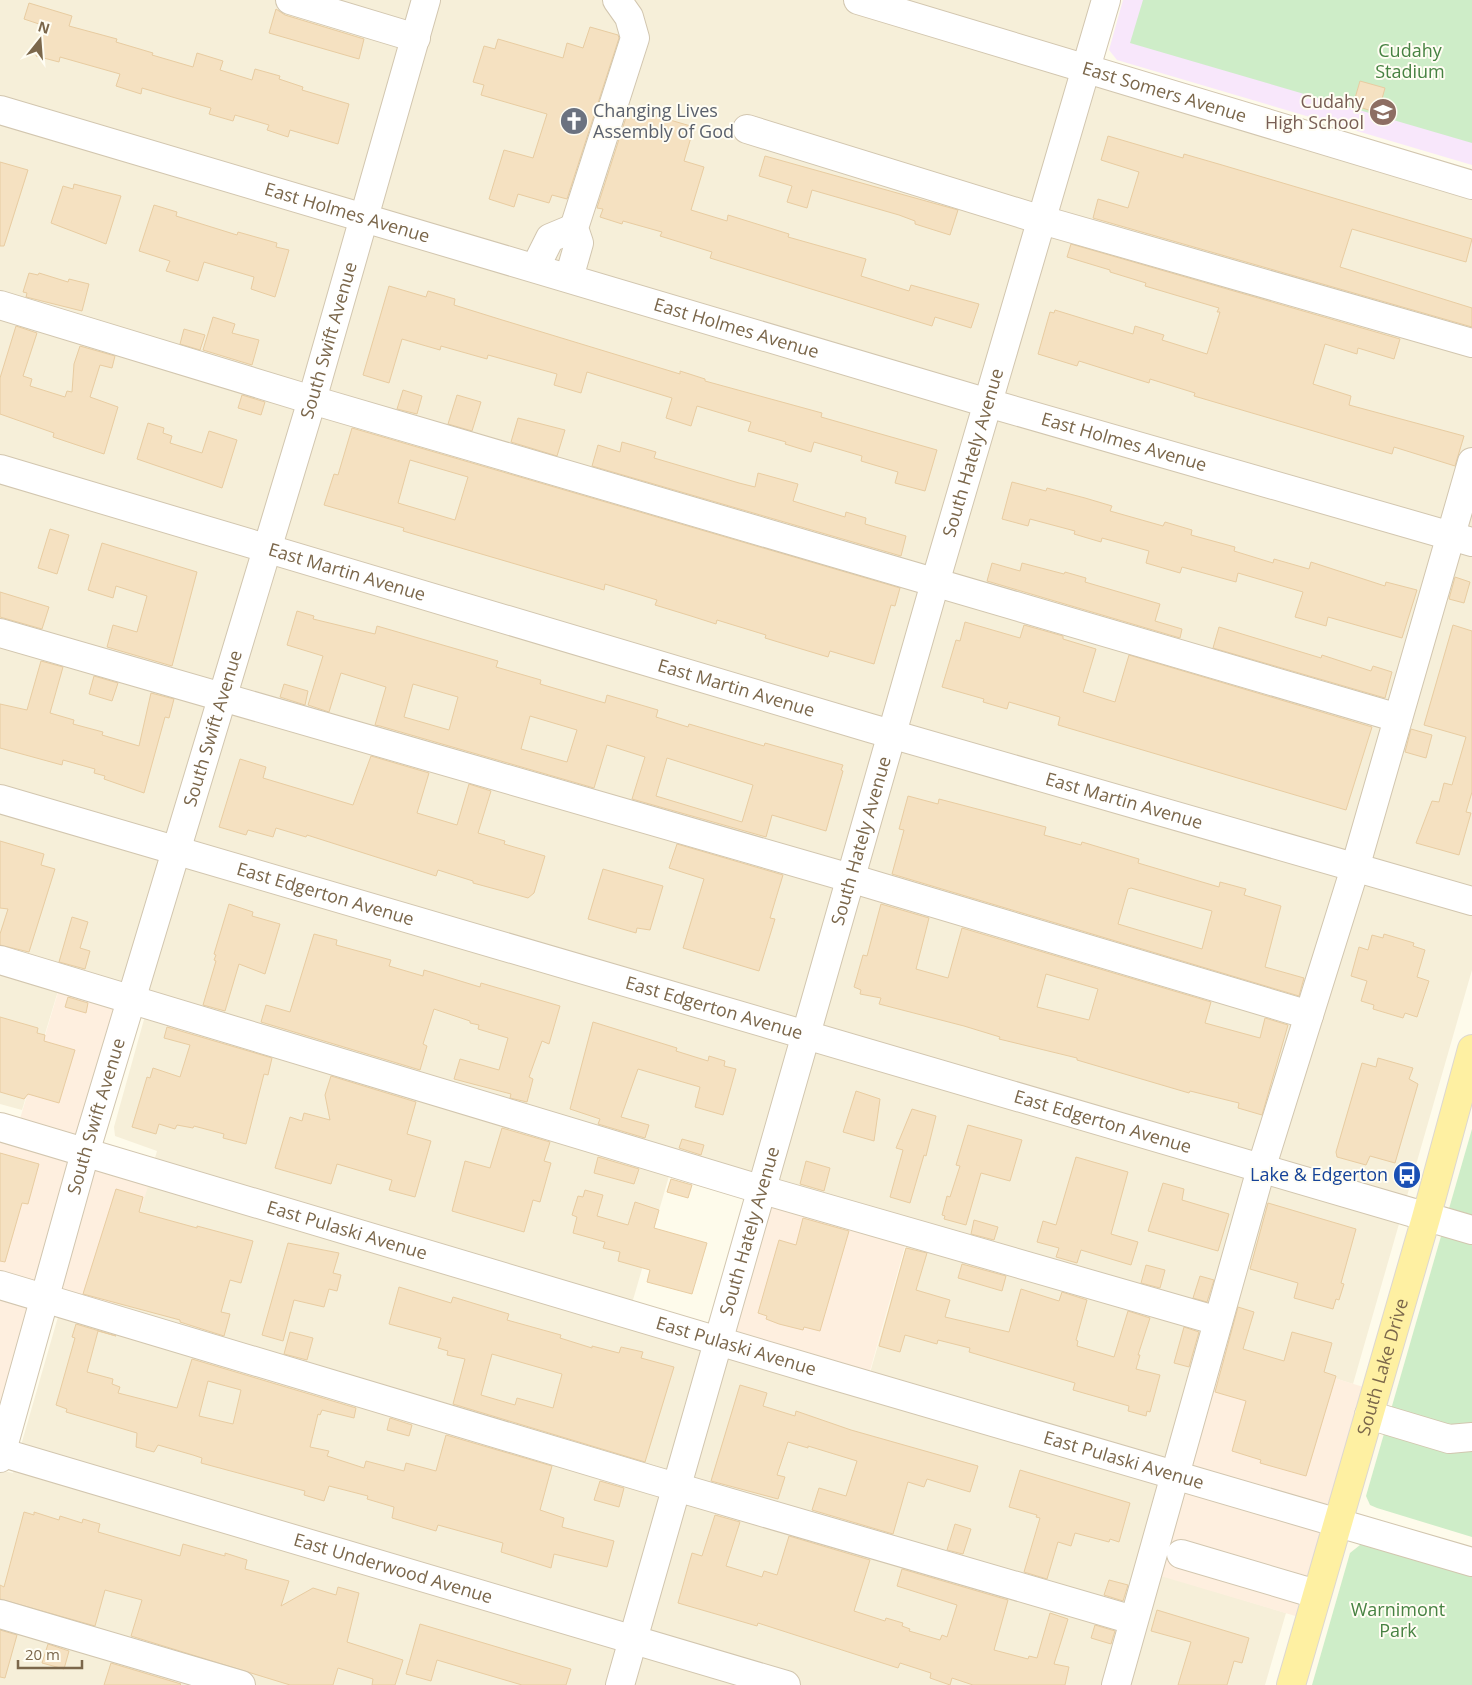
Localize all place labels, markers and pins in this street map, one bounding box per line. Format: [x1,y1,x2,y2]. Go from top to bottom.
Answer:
place label: Cudahy High School [1265,89,1365,134]
school or university icon: Cudahy High School [1368,97,1398,127]
place label: Changing Lives Assembly of God [593,98,734,143]
church icon: Changing Lives Assembly of God [559,106,589,136]
bus stop icon: Lake & Edgerton [1392,1160,1422,1190]
place label: Lake & Edgerton [1250,1162,1388,1186]

